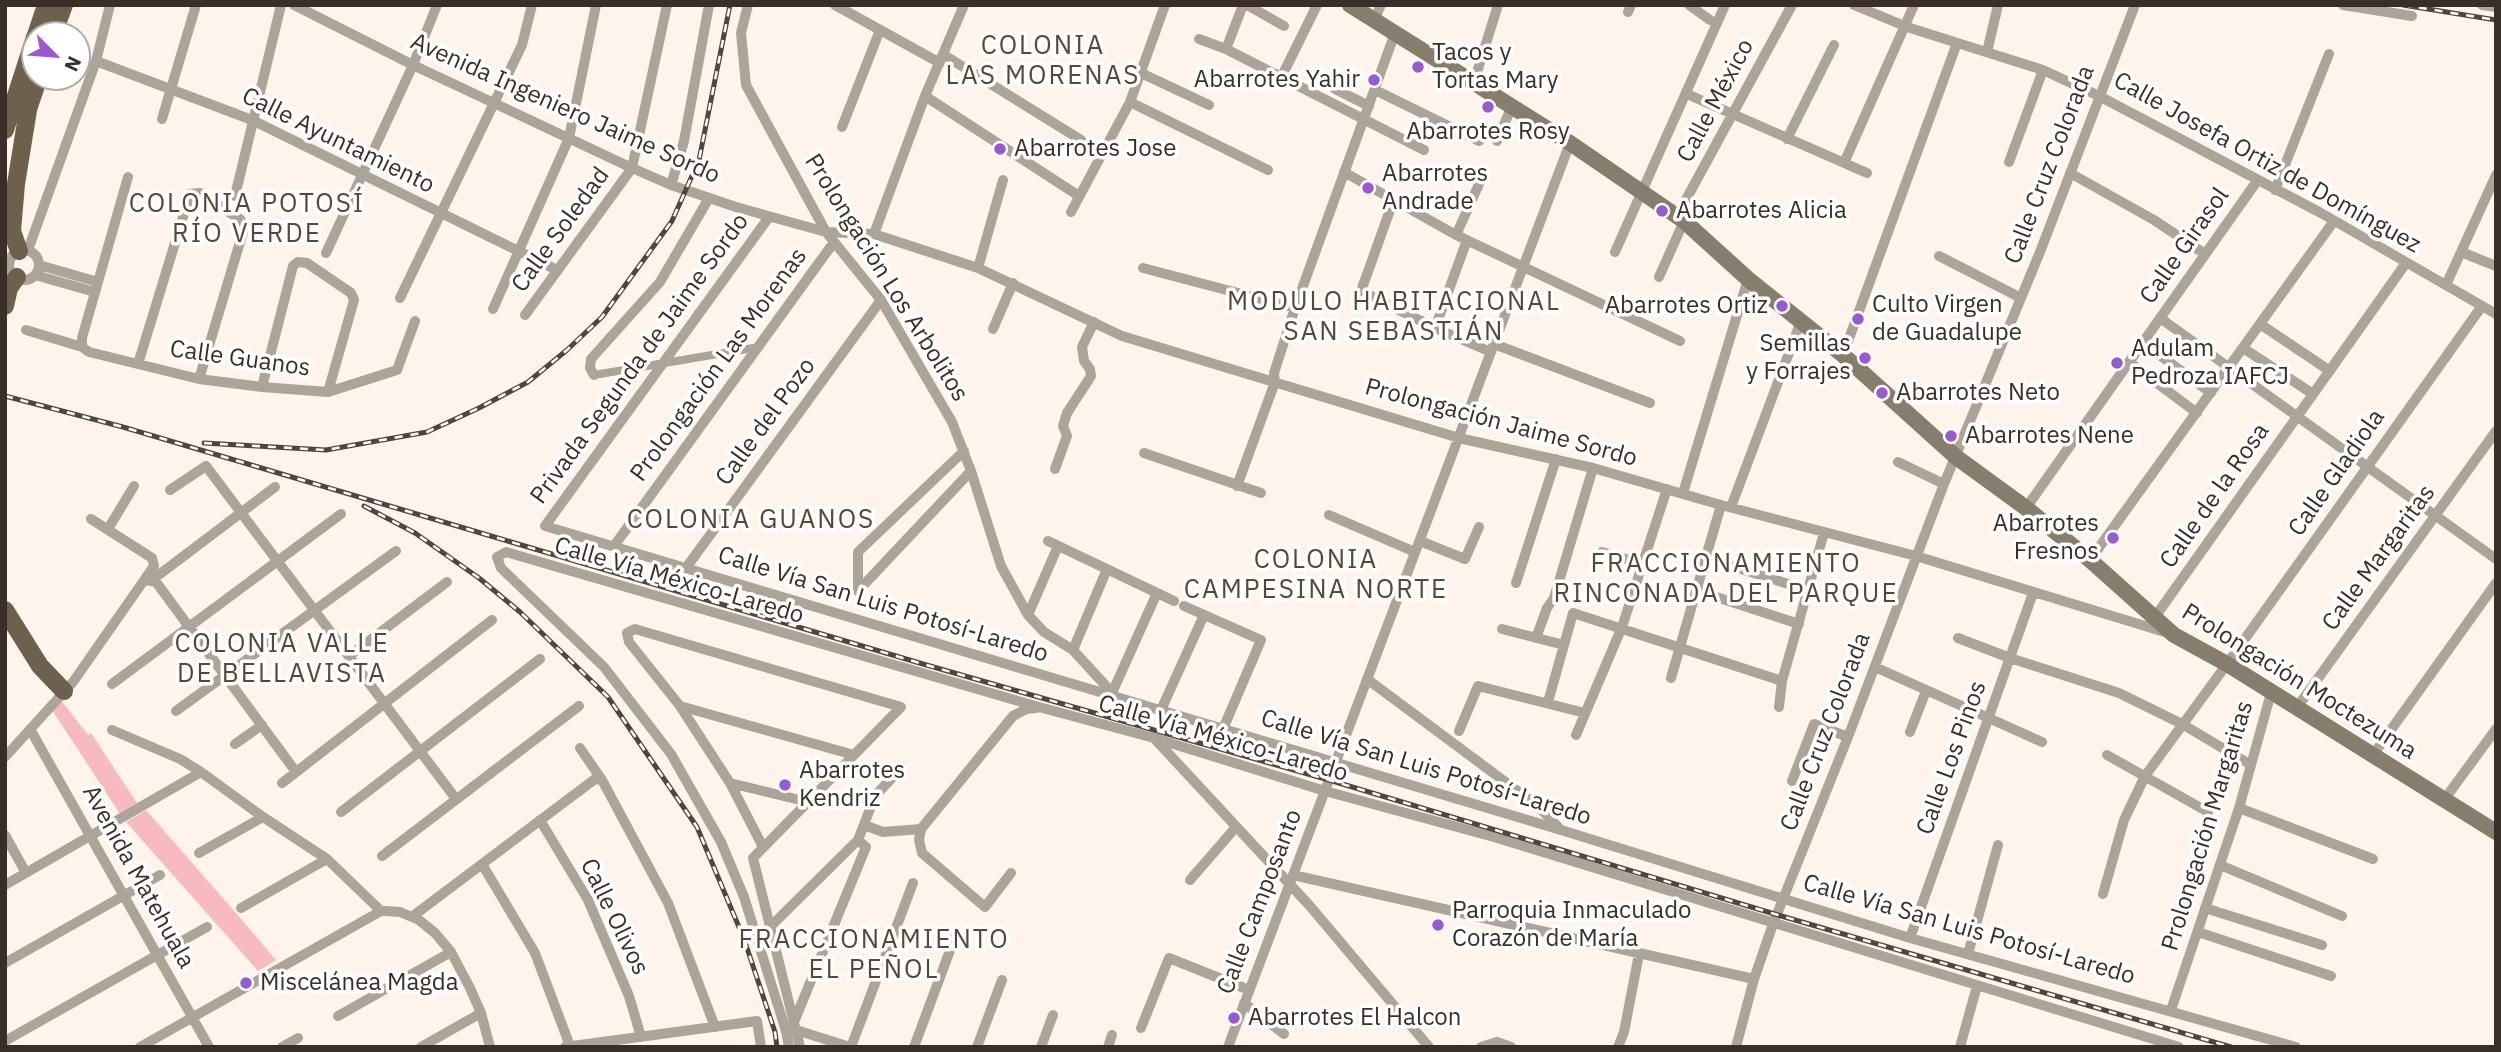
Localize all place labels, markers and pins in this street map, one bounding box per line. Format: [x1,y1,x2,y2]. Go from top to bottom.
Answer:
place label: Tacos y Tortas Mary [1432,39,1558,95]
marker: Tacos y Tortas Mary [1410,59,1426,75]
place label: Abarrotes Yahir [1194,66,1360,94]
marker: Abarrotes Yahir [1366,72,1382,88]
marker: Abarrotes Rosy [1480,99,1496,115]
place label: Abarrotes Rosy [1406,118,1570,146]
place label: Abarrotes Jose [1014,135,1176,163]
marker: Abarrotes Jose [992,141,1008,157]
place label: Abarrotes Andrade [1382,160,1488,216]
marker: Abarrotes Andrade [1360,180,1376,196]
place label: Abarrotes Alicia [1676,197,1847,225]
marker: Abarrotes Alicia [1654,203,1670,219]
place label: Culto Virgen de Guadalupe [1872,291,2022,347]
place label: Abarrotes Ortiz [1605,292,1768,320]
marker: Abarrotes Ortiz [1774,298,1790,314]
marker: Culto Virgen de Guadalupe [1850,311,1866,327]
place label: Semillas y Forrajes [1746,330,1851,386]
place label: Adulam Pedroza IAFCJ [2131,335,2289,391]
marker: Semillas y Forrajes [1857,350,1873,366]
marker: Adulam Pedroza IAFCJ [2109,355,2125,371]
place label: Abarrotes Neto [1896,379,2060,407]
marker: Abarrotes Neto [1874,385,1890,401]
place label: Abarrotes Nene [1965,422,2134,450]
marker: Abarrotes Nene [1943,428,1959,444]
place label: Abarrotes Fresnos [1993,510,2099,566]
marker: Abarrotes Fresnos [2105,530,2121,546]
place label: Abarrotes Kendriz [799,757,905,813]
marker: Abarrotes Kendriz [777,777,793,793]
place label: Parroquia Inmaculado Corazón de María [1452,897,1691,953]
marker: Parroquia Inmaculado Corazón de María [1430,917,1446,933]
place label: Miscelánea Magda [260,969,458,997]
marker: Miscelánea Magda [238,975,254,991]
place label: Abarrotes El Halcon [1248,1004,1461,1032]
marker: Abarrotes El Halcon [1226,1010,1242,1026]

